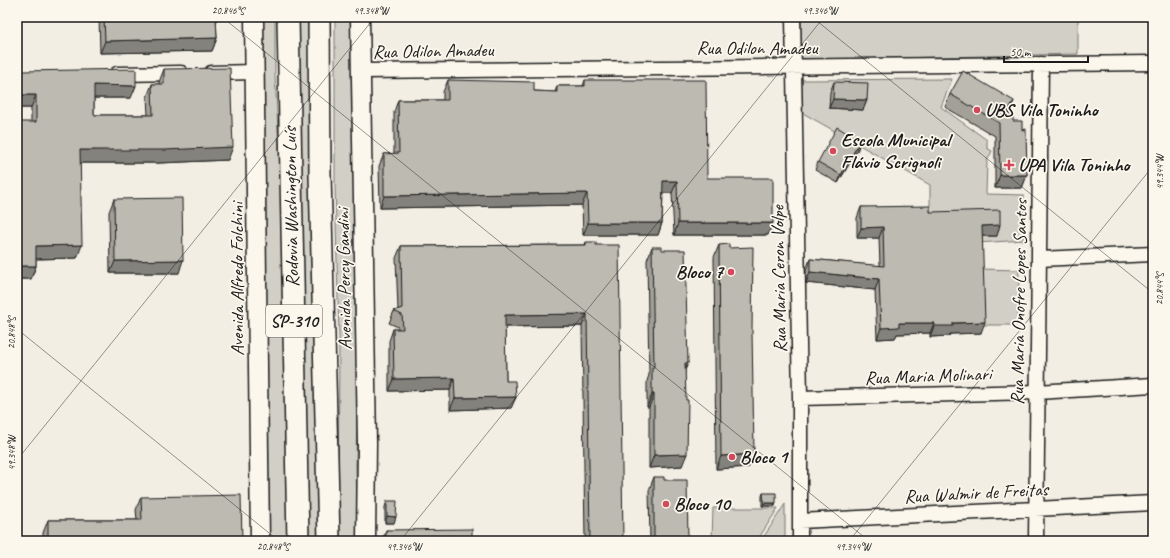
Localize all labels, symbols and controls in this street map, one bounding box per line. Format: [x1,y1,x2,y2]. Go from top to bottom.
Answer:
text: 20.846°S [212,4,246,17]
text: 49.348°W [354,4,390,17]
text: 49.346°W [803,4,839,17]
street label: Rua Odilon Amadeu [697,36,818,60]
street label: Rua Odilon Amadeu [372,38,495,64]
scale bar [1004,38,1088,64]
text: 50 m [1010,44,1032,60]
place label: UBS Vila Toninho [985,98,1100,122]
marker: UBS Vila Toninho [972,105,982,115]
street label: Rodovia Washington Luís [278,124,304,287]
place label: Escola Municipal Flávio Scrignoli [841,128,953,174]
marker: Escola Municipal Flávio Scrignoli [828,146,838,156]
place label: UPA Vila Toninho [1018,153,1132,177]
text: 49.344°W [1153,153,1166,189]
marker: UPA Vila Toninho [1003,159,1015,171]
street label: Rua Maria Onofre Lopes Santos [1005,197,1033,405]
street label: Avenida Alfredo Folchini [225,200,249,356]
street label: Rua Maria Ceron Volpe [766,203,792,353]
street label: Avenida Percy Gandini [331,205,357,350]
place label: Bloco 7 [676,260,726,284]
marker: Bloco 7 [726,267,736,277]
text: 20.844°S [1153,271,1166,305]
road number: SP-310 [266,305,322,337]
text: 20.848°S [5,315,18,349]
street label: Rua Maria Molinari [864,362,994,390]
text: 49.348°W [5,434,18,470]
place label: Bloco 1 [740,445,790,469]
marker: Bloco 1 [727,452,737,462]
street label: Rua Walmir de Freitas [903,477,1051,509]
place label: Bloco 10 [674,492,732,516]
marker: Bloco 10 [661,499,671,509]
text: 20.848°S [257,540,291,553]
text: 49.346°W [387,540,423,553]
text: 49.344°W [836,540,872,553]

